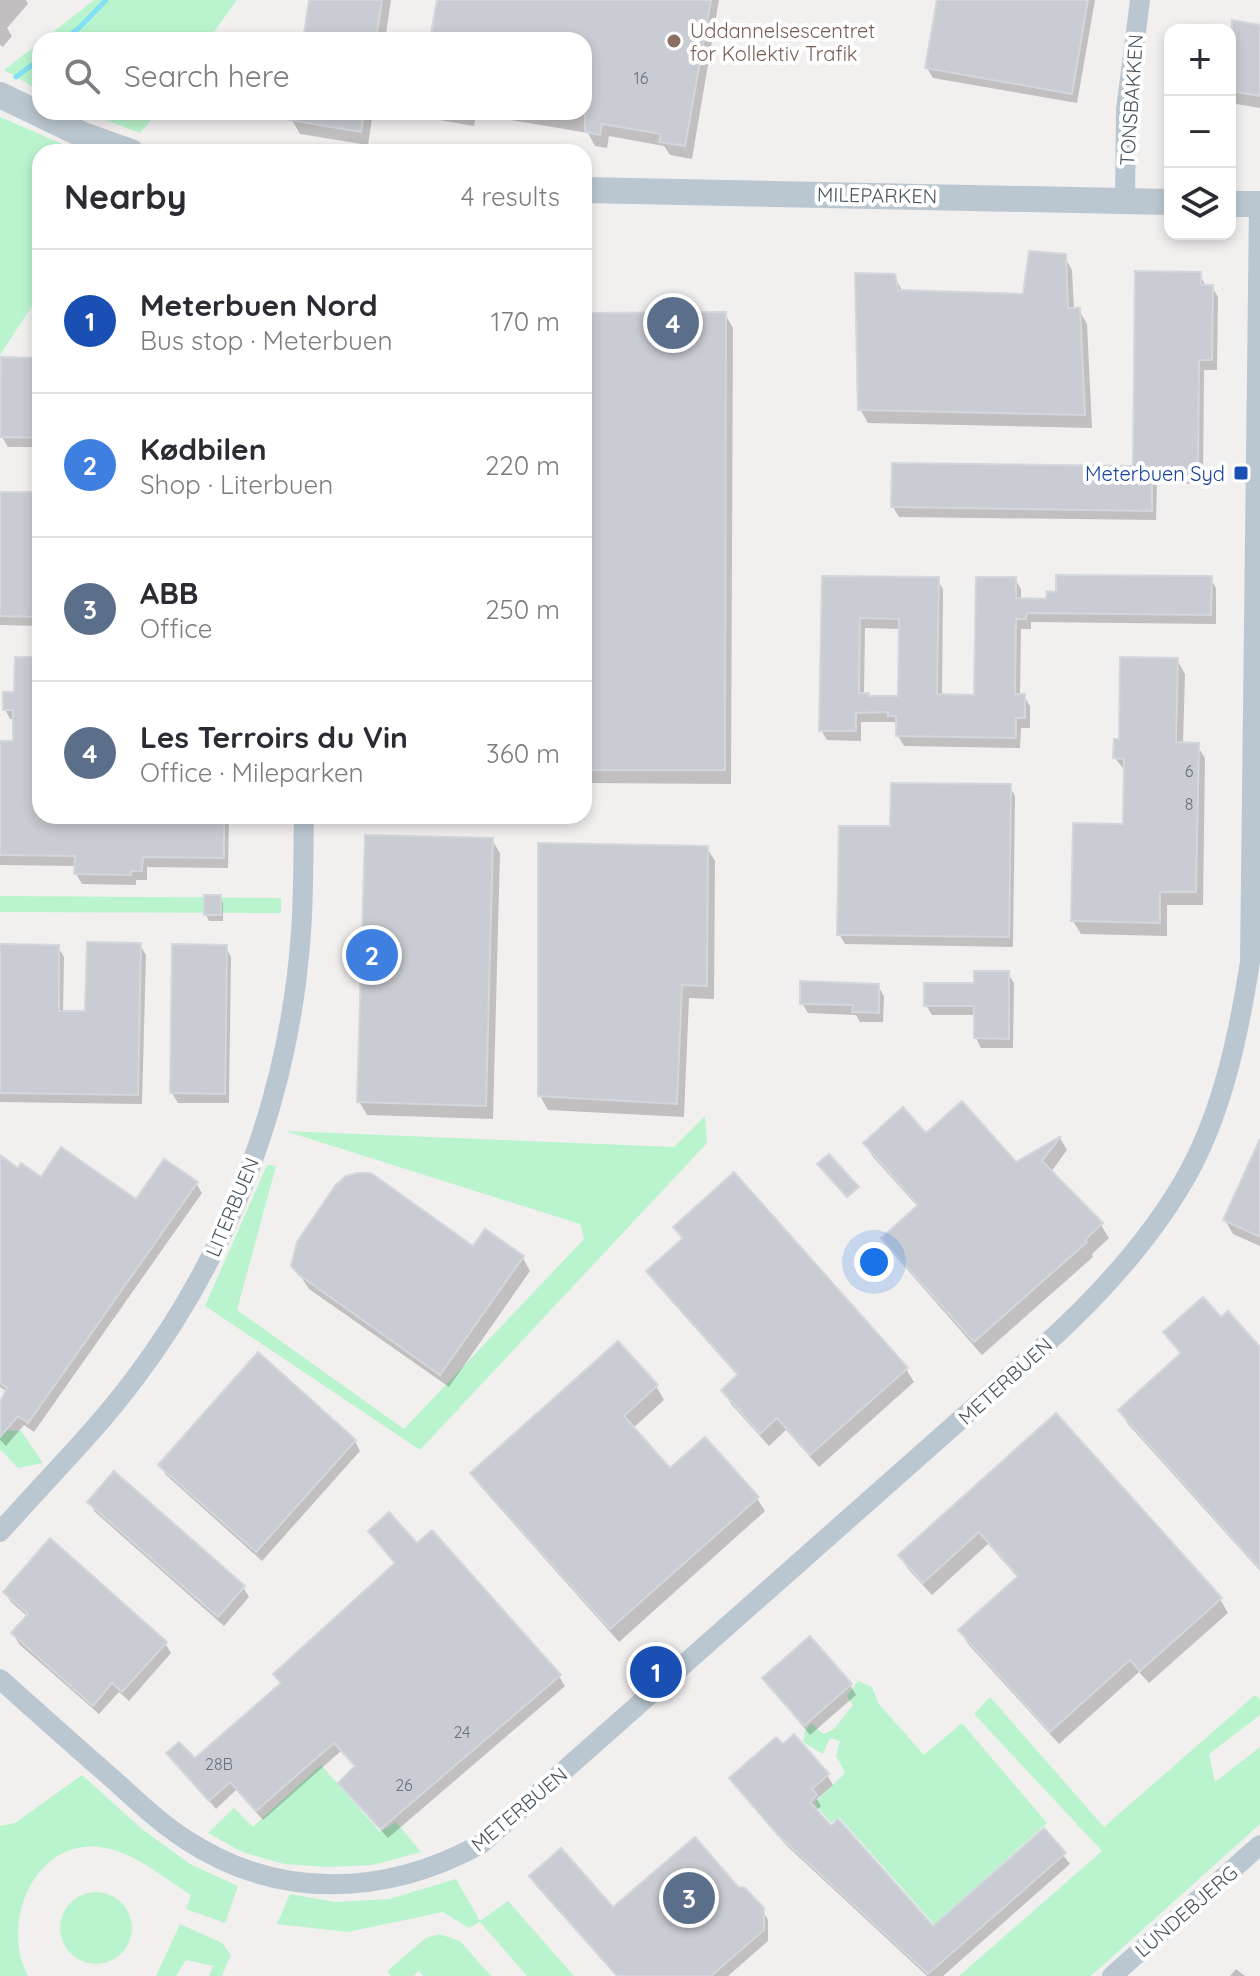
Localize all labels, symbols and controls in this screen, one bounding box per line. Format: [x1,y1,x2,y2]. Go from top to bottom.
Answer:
place label: Uddannelsescentret for Kollektiv Trafik [690,18,875,66]
map controls [1164,24,1236,240]
button: + [1164,24,1236,96]
search box [32,32,592,120]
marker: Uddannelsescentret for Kollektiv Trafik [665,32,683,50]
street label: TONSBAKKEN [1114,33,1148,167]
icon: search [60,54,104,98]
text: Search here [124,57,290,95]
house number: 16 [634,68,649,88]
button: − [1164,96,1236,168]
button: layers [1164,168,1236,240]
text: Nearby [64,175,187,218]
text: 4 results [461,180,560,213]
street label: MILEPARKEN [817,181,937,209]
text: Meterbuen Nord [140,286,378,324]
pin: 4 [647,293,699,353]
text: 1 [85,305,95,338]
text: 170 m [491,305,560,338]
text: Bus stop · Meterbuen [140,324,392,357]
text: Kødbilen [140,430,267,468]
text: 2 [83,449,97,482]
text: 220 m [485,449,560,482]
place label: Meterbuen Syd [1085,461,1225,486]
marker: Meterbuen Syd [1232,464,1250,482]
text: Shop · Literbuen [140,468,333,501]
text: ABB [140,574,198,612]
text: 3 [83,593,97,626]
text: 250 m [485,593,560,626]
text: Office [140,612,212,645]
text: Les Terroirs du Vin [140,718,408,756]
text: 4 [82,737,98,770]
text: 360 m [486,737,560,770]
text: Office · Mileparken [140,756,364,789]
house number: 6 [1185,761,1194,781]
house number: 8 [1185,794,1193,814]
pin: 2 [346,925,398,985]
street label: LITERBUEN [200,1153,264,1261]
your location [854,1242,894,1282]
street label: METERBUEN [953,1332,1057,1430]
pin: 1 [630,1642,682,1702]
house number: 24 [453,1722,471,1742]
house number: 28B [205,1754,233,1774]
street label: METERBUEN [466,1762,572,1856]
house number: 26 [395,1775,413,1795]
street label: LUNDEBJERG [1130,1860,1242,1962]
pin: 3 [663,1868,715,1928]

